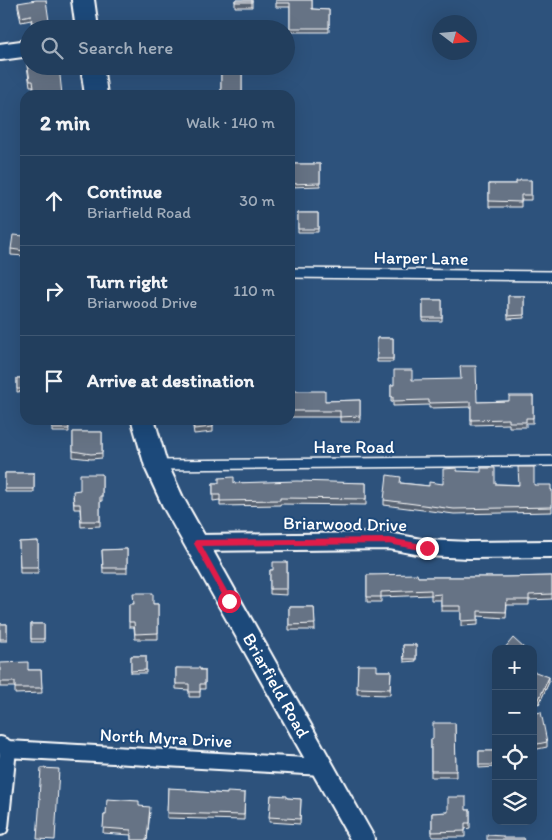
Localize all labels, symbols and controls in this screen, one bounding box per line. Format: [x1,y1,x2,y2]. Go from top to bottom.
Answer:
north arrow [432,15,477,60]
search box [20,20,295,75]
icon: search [38,34,66,62]
text: Search here [78,36,173,59]
text: 2 min [40,110,90,135]
text: Walk · 140 m [186,113,275,132]
text: Continue [87,180,162,203]
icon: ahead [40,187,68,215]
text: 30 m [239,191,275,210]
text: Briarfield Road [87,203,191,222]
street label: Harper Lane [373,246,469,270]
text: Turn right [87,270,168,293]
icon: right [40,277,68,305]
text: 110 m [233,281,275,300]
text: Briarwood Drive [87,293,197,312]
icon: arrive [40,367,68,395]
text: Arrive at destination [87,369,254,392]
street label: Hare Road [314,436,395,458]
street label: Briarwood Drive [283,512,407,536]
route end [416,537,439,560]
route start [218,590,241,613]
street label: Briarfield Road [238,629,314,742]
map controls [492,645,537,825]
button: + [492,645,537,690]
button: − [492,690,537,735]
street label: North Myra Drive [99,724,233,752]
button: locate [492,735,537,780]
button: layers [492,780,537,825]

